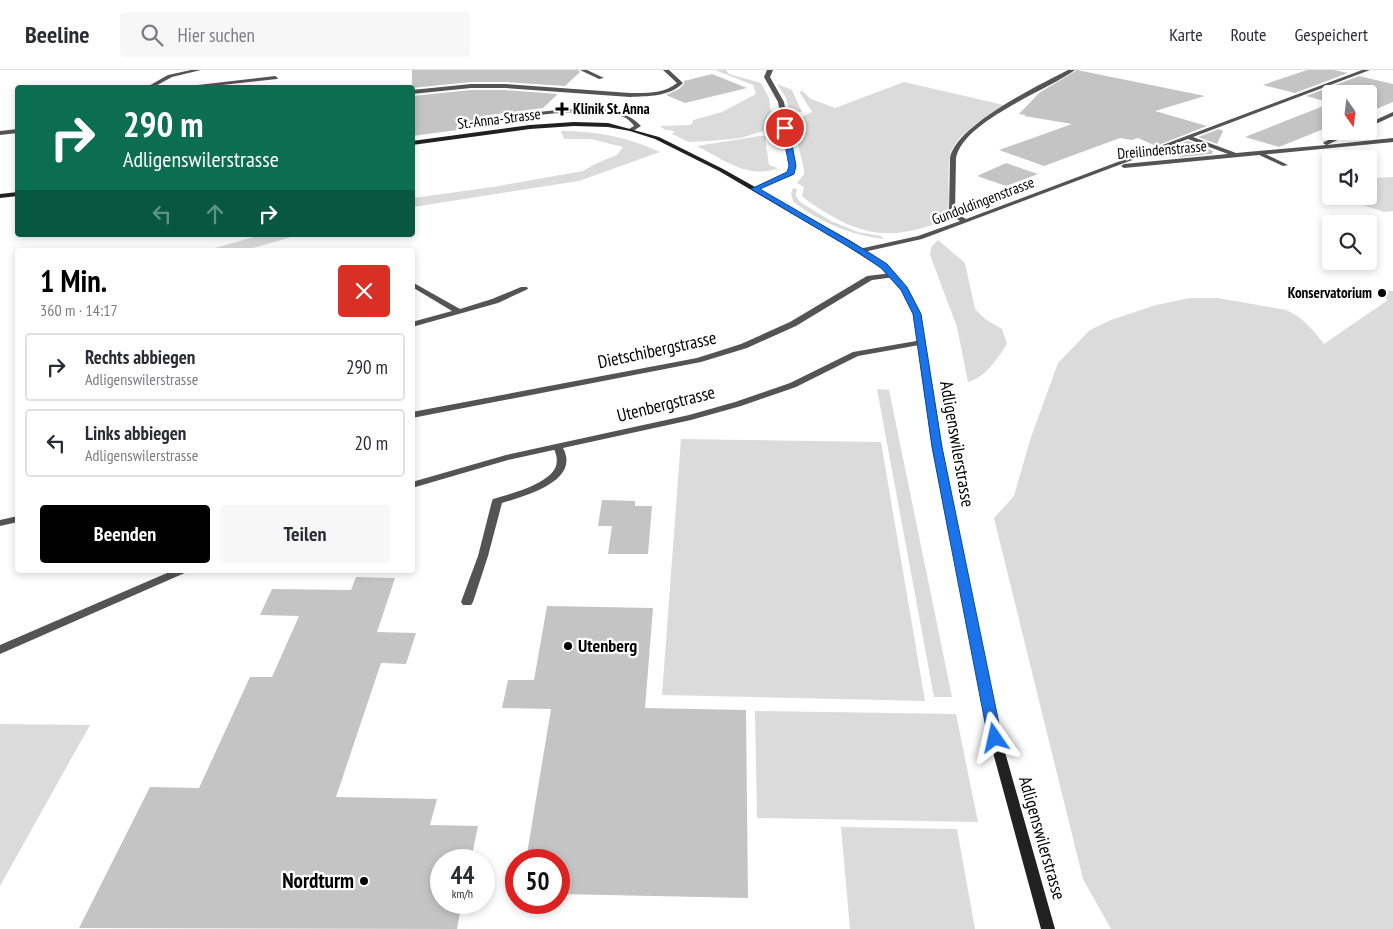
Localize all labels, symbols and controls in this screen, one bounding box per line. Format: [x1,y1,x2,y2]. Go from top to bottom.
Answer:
search box [120,12,470,57]
text: Beeline [25,19,90,50]
icon: search [138,21,166,49]
text: Hier suchen [178,23,255,47]
text: Karte [1169,23,1203,46]
text: Route [1231,23,1266,46]
text: Gespeichert [1294,23,1368,46]
north arrow [1322,85,1378,140]
map controls [1322,85,1377,270]
place label: Klinik St. Anna [573,99,650,118]
text: 290 m [123,101,204,147]
marker: Klinik St. Anna [555,102,569,116]
street label: St.-Anna-Strasse [456,104,542,133]
icon: right [40,105,105,170]
pin [764,107,806,149]
icon: arrive [771,114,799,142]
street label: Dreilindenstrasse [1116,136,1207,163]
text: Adligenswilerstrasse [123,145,279,173]
button: sound [1322,150,1377,205]
street label: Gundoldingenstrasse [929,172,1037,229]
icon: left [148,200,176,228]
icon: ahead [201,200,229,228]
icon: right [254,200,282,228]
button: search [1322,215,1377,270]
text: 1 Min. [40,261,107,300]
button: close [338,265,390,317]
place label: Konservatorium [1288,283,1372,302]
marker: Konservatorium [1376,287,1388,299]
text: 360 m · 14:17 [40,300,118,320]
street label: Dietschibergstrasse [595,326,718,373]
text: Rechts abbiegen [85,345,195,369]
icon: right [42,353,70,381]
text: 290 m [346,355,388,379]
text: Adligenswilerstrasse [85,369,198,389]
street label: Adligenswilerstrasse [935,379,980,509]
street label: Utenbergstrasse [614,380,717,427]
text: Links abbiegen [85,421,186,445]
icon: left [42,429,70,457]
text: 20 m [355,431,388,455]
text: Adligenswilerstrasse [85,445,198,465]
button: Beenden [40,505,210,563]
button: Teilen [220,505,390,563]
place label: Utenberg [578,634,637,657]
marker: Utenberg [562,640,574,652]
position arrow [968,711,1020,763]
street label: Adligenswilerstrasse [1014,773,1071,902]
speed limit sign: 50 [505,849,570,914]
text: 44 [451,859,474,891]
place label: Nordturm [282,867,354,894]
marker: Nordturm [358,875,370,887]
text: km/h [452,886,473,901]

